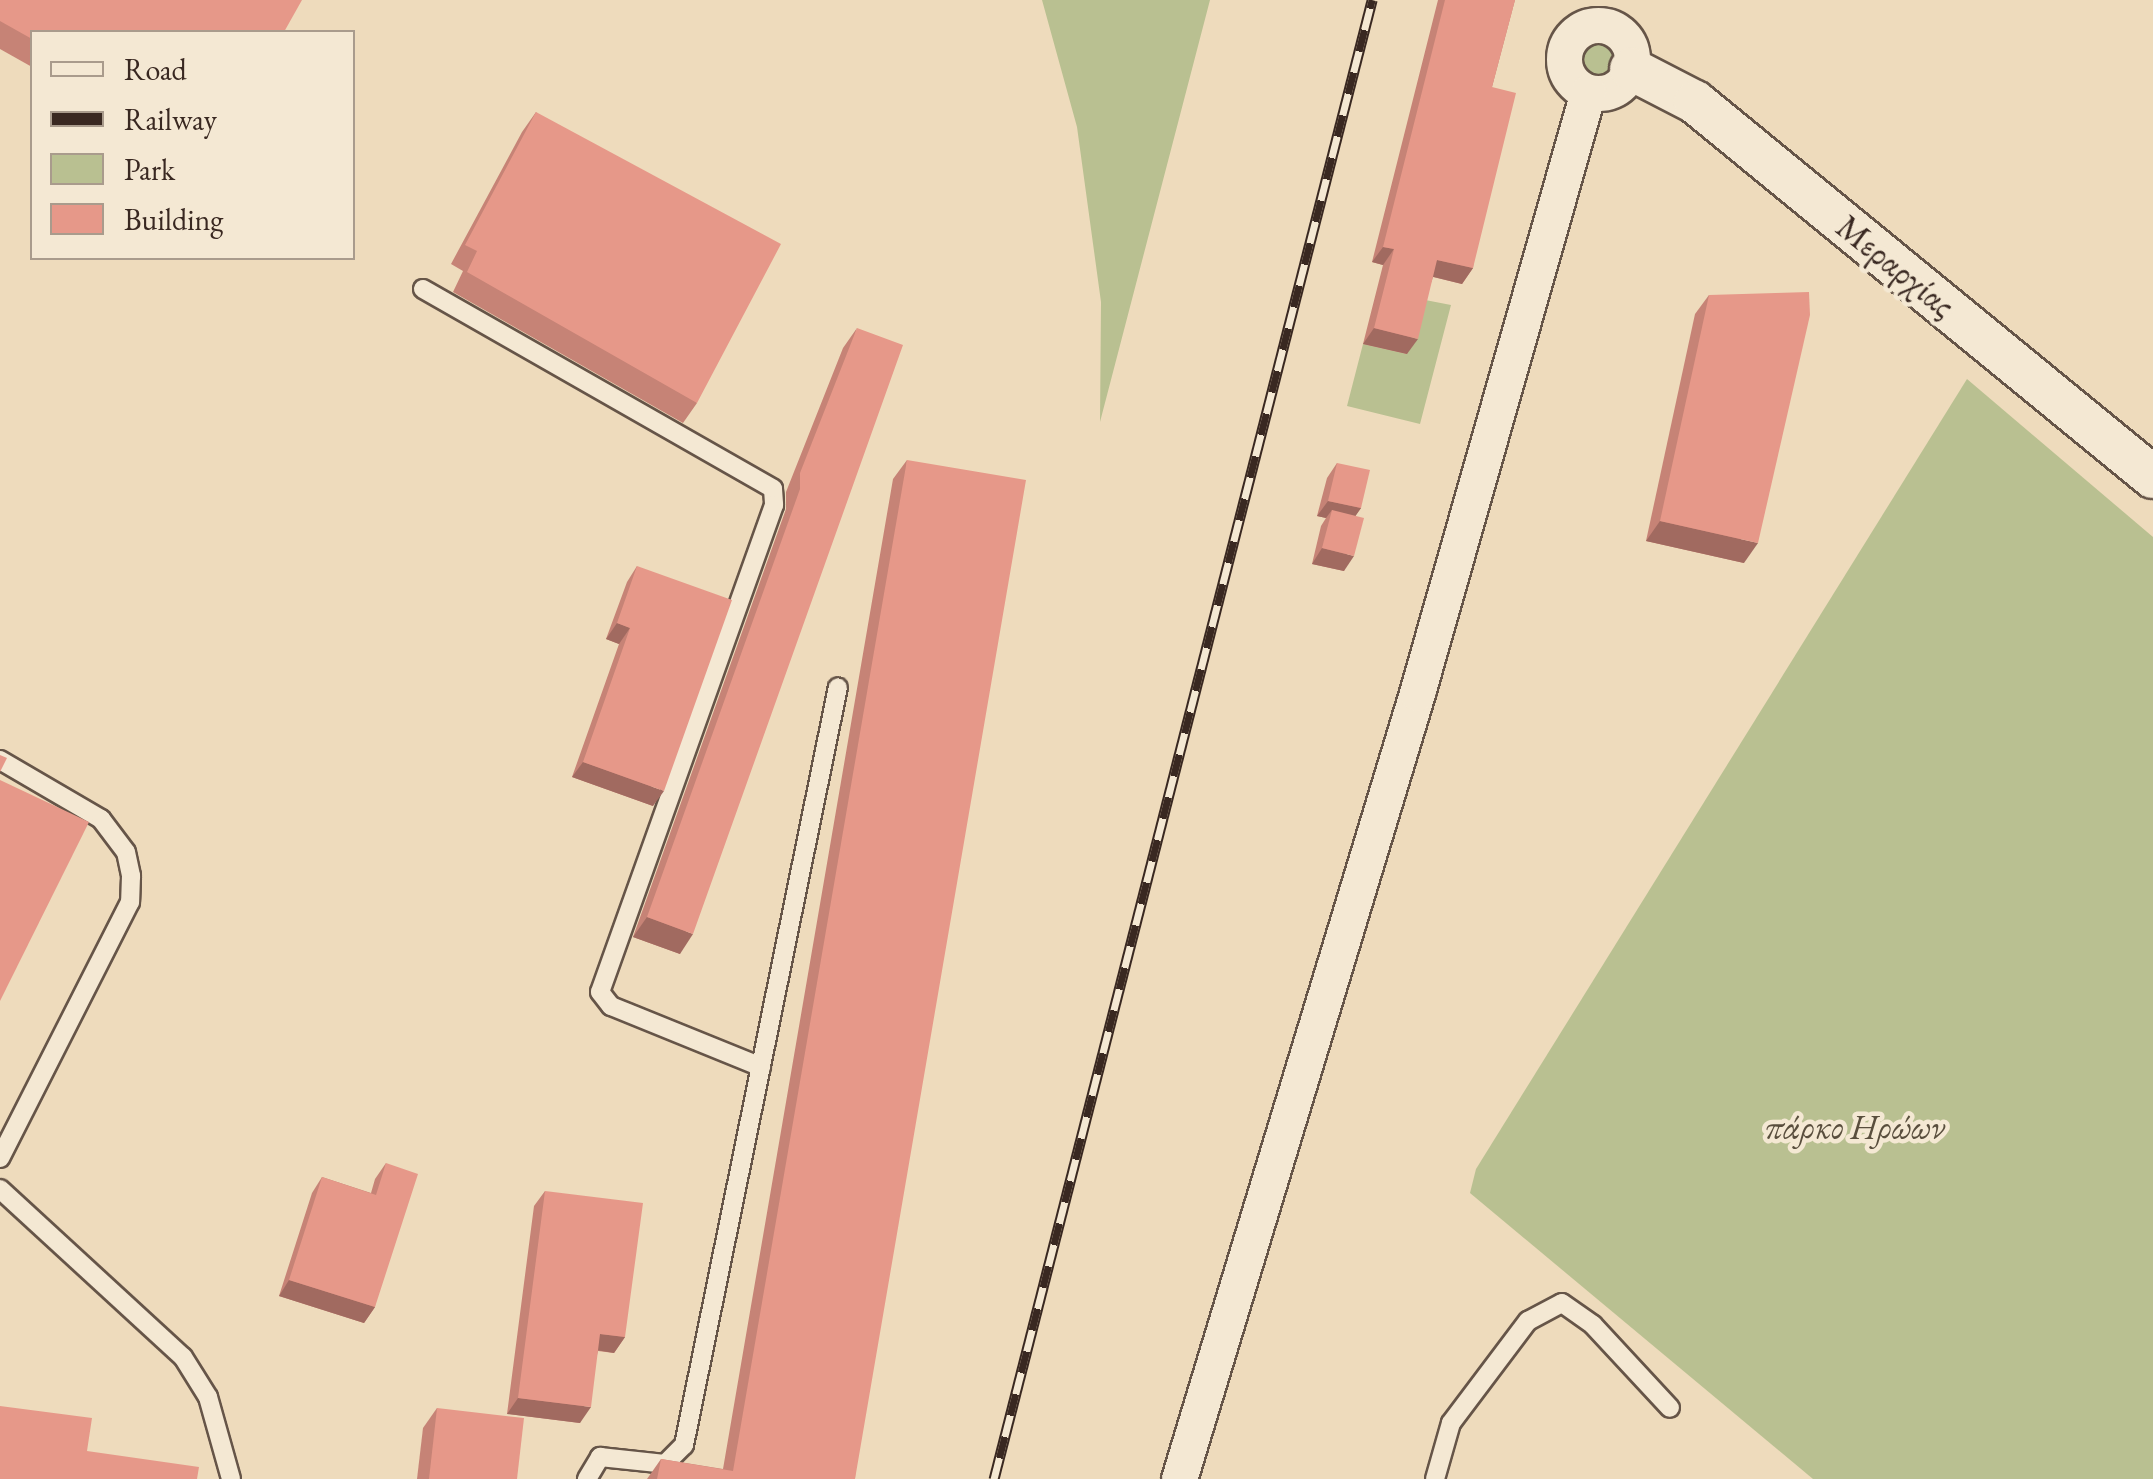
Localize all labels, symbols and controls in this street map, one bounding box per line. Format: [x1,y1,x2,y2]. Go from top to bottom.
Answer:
legend [30,30,355,260]
text: Road [124,50,187,89]
text: Railway [124,100,217,139]
text: Park [124,150,175,189]
text: Building [124,200,223,239]
street label: Μεραρχίας [1828,205,1964,327]
park label: πάρκο Ηρώων [1765,1106,1945,1148]

